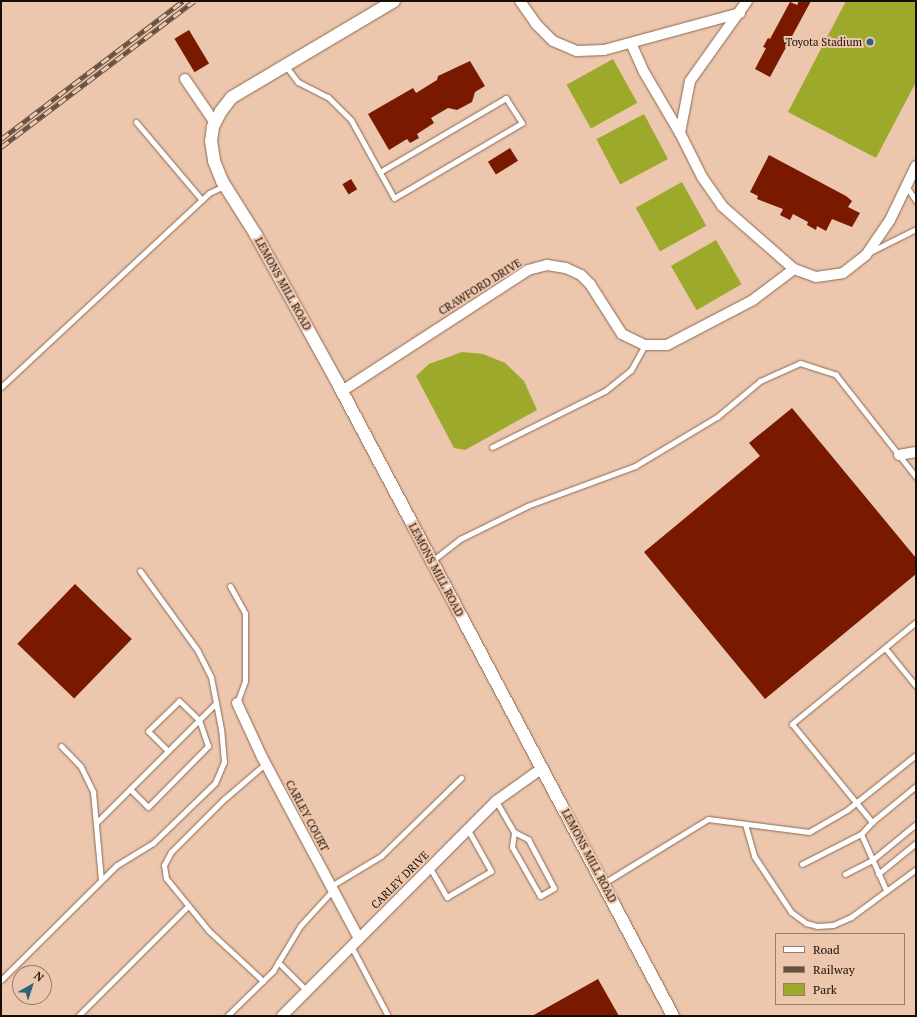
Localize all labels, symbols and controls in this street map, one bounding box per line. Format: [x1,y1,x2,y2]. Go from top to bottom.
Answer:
place label: Toyota Stadium [786,35,862,49]
marker: Toyota Stadium [865,37,875,47]
street label: LEMONS MILL ROAD [252,235,314,333]
street label: CRAWFORD DRIVE [436,256,524,318]
street label: LEMONS MILL ROAD [406,521,466,619]
street label: CARLEY COURT [283,778,331,854]
street label: LEMONS MILL ROAD [559,807,619,905]
street label: CARLEY DRIVE [368,848,432,912]
legend [775,933,905,1005]
text: Road [813,942,840,957]
text: Railway [813,962,855,977]
north arrow [12,965,52,1005]
text: N [31,968,47,985]
text: Park [813,982,837,997]

